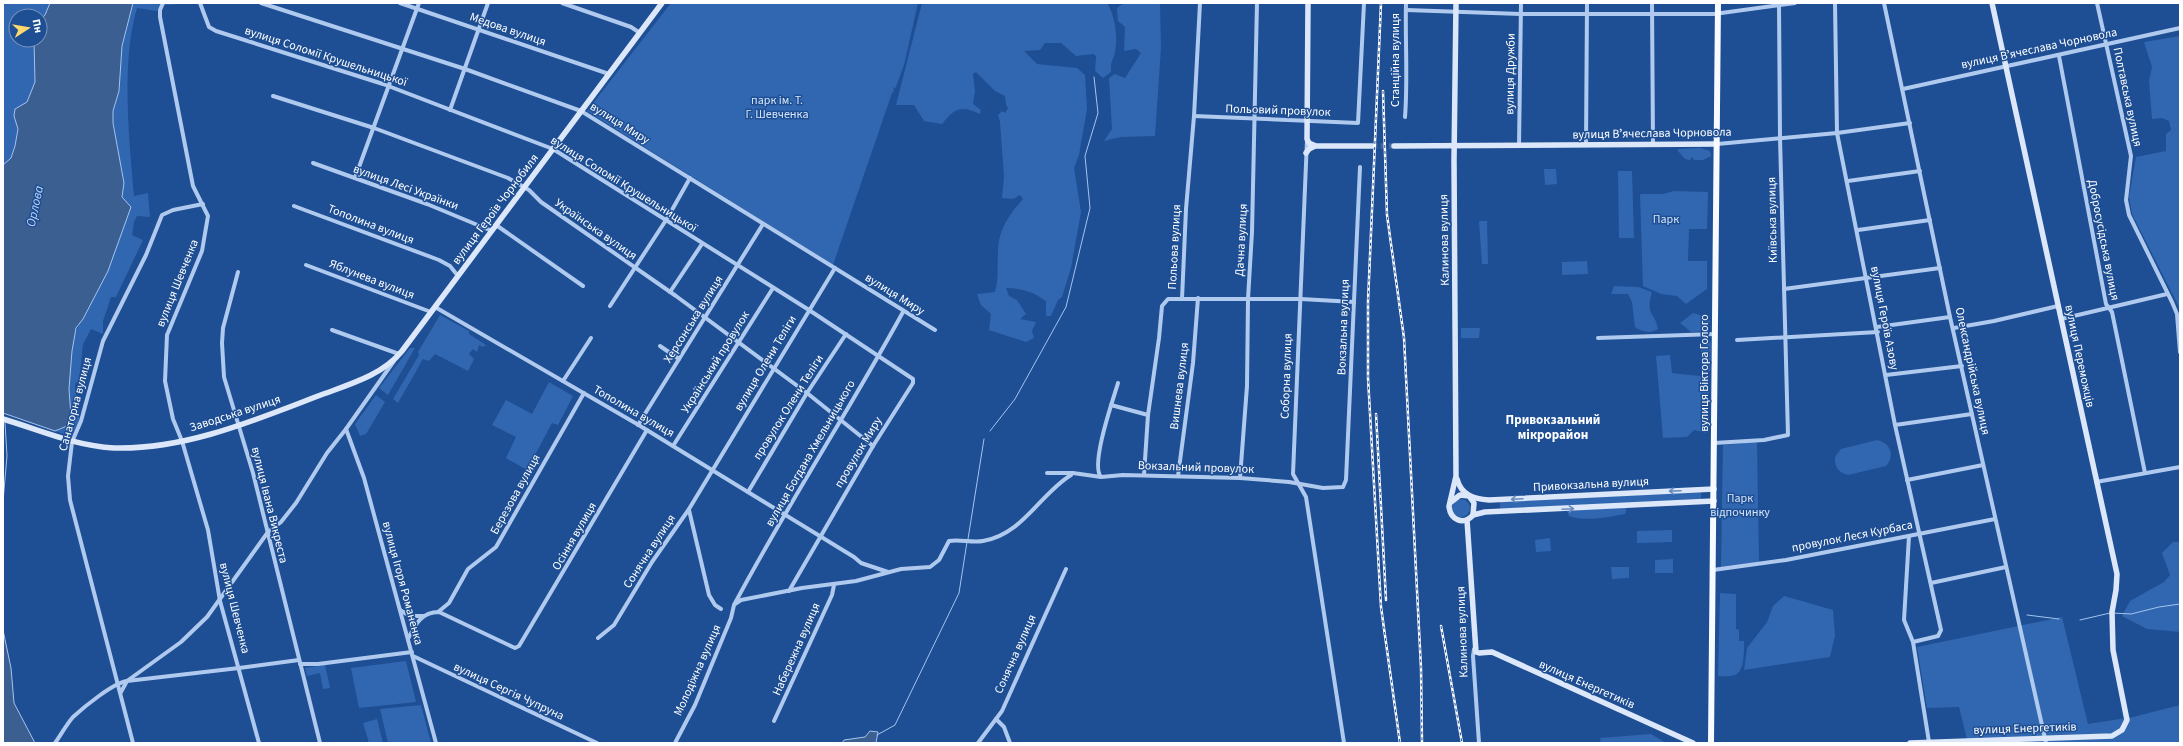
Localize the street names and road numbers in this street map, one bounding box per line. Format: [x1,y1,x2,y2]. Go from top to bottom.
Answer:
street label: Медова вулиця [467,8,548,50]
street label: Станційна вулиця [1387,13,1404,107]
street label: вулиця Соломії Крушельницької [242,22,410,91]
street label: вулиця Вʼячеслава Чорновола [1960,24,2119,73]
street label: вулиця Дружби [1501,33,1520,115]
street label: Полтавська вулиця [2109,46,2146,148]
street label: вулиця Миру [587,98,653,149]
street label: Польовий провулок [1225,100,1331,121]
street label: вулиця Вʼячеслава Чорновола [1572,124,1732,143]
street label: вулиця Соломії Крушельницької [547,132,701,237]
street label: вулиця Героїв Чорнобиля [448,150,543,268]
street label: вулиця Лесі Українки [351,160,461,214]
street label: Київська вулиця [1763,177,1782,263]
street label: Добросусідська вулиця [2083,178,2124,302]
street label: Калинова вулиця [1435,194,1454,286]
street label: Українська вулиця [551,195,640,264]
street label: Тополина вулиця [325,200,416,249]
street label: Дачна вулиця [1231,203,1252,277]
street label: Польова вулиця [1164,204,1185,290]
street label: вулиця Шевченка [152,237,203,330]
street label: Яблунева вулиця [327,255,417,304]
street label: вулиця Героїв Азову [1866,265,1903,372]
street label: вулиця Миру [862,269,928,320]
street label: Херсонська вулиця [660,272,727,366]
street label: Вокзальна вулиця [1333,279,1354,375]
street label: вулиця Переможців [2060,303,2099,409]
street label: Олександрійська вулиця [1951,306,1994,437]
street label: Український провулок [677,308,754,417]
street label: вулиця Олени Теліги [730,312,801,414]
street label: вулиця Віктора Голого [1696,314,1713,432]
street label: Соборна вулиця [1277,333,1296,419]
street label: Вишнева вулиця [1166,342,1193,431]
street label: провулок Олени Теліги [749,351,828,463]
street label: Санаторна вулиця [55,355,96,453]
street label: вулиця Богдана Хмельницького [761,377,859,530]
street label: Тополина вулиця [590,381,678,442]
street label: Заводська вулиця [187,391,283,436]
street label: провулок Миру [830,413,887,491]
street label: вулиця Івана Викреста [247,445,292,565]
street label: Березова вулиця [486,451,545,538]
street label: Вокзальний провулок [1138,457,1254,478]
street label: Привокзальна вулиця [1533,473,1650,496]
street label: Осіння вулиця [548,499,601,573]
street label: Сонячна вулиця [619,511,680,592]
street label: провулок Леся Курбаса [1790,516,1914,557]
street label: вулиця Ігоря Романенка [378,519,427,647]
street label: вулиця Шевченка [215,561,254,655]
street label: Калинова вулиця [1452,586,1473,678]
street label: Набережна вулиця [768,600,825,698]
street label: Сонячна вулиця [990,612,1041,697]
street label: Молодіжна вулиця [670,622,725,719]
street label: вулиця Енергетиків [1536,656,1637,713]
street label: вулиця Сергія Чупруна [451,658,567,725]
street label: вулиця Енергетиків [1973,718,2077,739]

